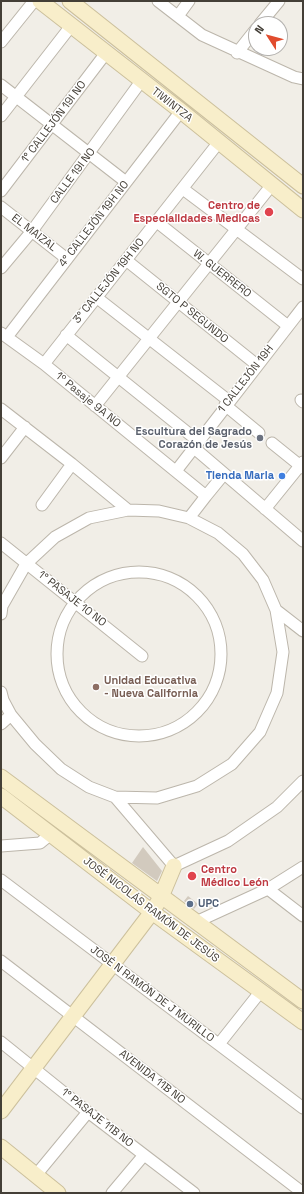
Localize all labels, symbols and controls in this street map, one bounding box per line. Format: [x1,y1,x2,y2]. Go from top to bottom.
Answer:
north arrow [248,16,288,56]
text: N [251,22,267,37]
street label: 1° CALLEJÓN 19I NO [19,78,89,166]
street label: TIWINTZA [149,85,195,125]
street label: CALLE 19I NO [48,145,98,207]
street label: 4° CALLEJÓN 19H NO [56,178,132,270]
place label: Centro de Especialidades Medicas [133,199,260,225]
marker: Centro de Especialidades Medicas [263,206,275,218]
street label: EL MAIZAL [9,211,59,255]
street label: 3° CALLEJÓN 19H NO [71,236,147,326]
street label: W. GUERRERO [190,247,254,301]
street label: SGTO P SEGUNDO [153,280,231,346]
street label: 1 CALLEJÓN 19H [216,343,276,415]
street label: 1º Pasaje 9A NO [53,370,123,430]
place label: Escultura del Sagrado Corazón de Jesús [136,425,252,451]
marker: Escultura del Sagrado Corazón de Jesús [255,433,265,443]
place label: Tienda Maria [206,469,274,483]
marker: Tienda Maria [277,471,287,481]
street label: 1° PASAJE 10 NO [35,568,109,630]
place label: Unidad Educativa - Nueva California [104,674,198,700]
marker: Unidad Educativa - Nueva California [91,682,101,692]
street label: JOSÉ NICOLÁS RAMÓN DE JESÚS [80,854,222,966]
place label: Centro Médico León [201,863,269,889]
marker: Centro Médico León [186,870,198,882]
place label: UPC [198,897,219,911]
marker: UPC [185,899,195,909]
street label: JOSÉ N RAMÓN DE J MURILLO [87,943,217,1045]
street label: AVENIDA 11B NO [116,1047,188,1107]
street label: 1° PASAJE 11B NO [58,1086,136,1150]

